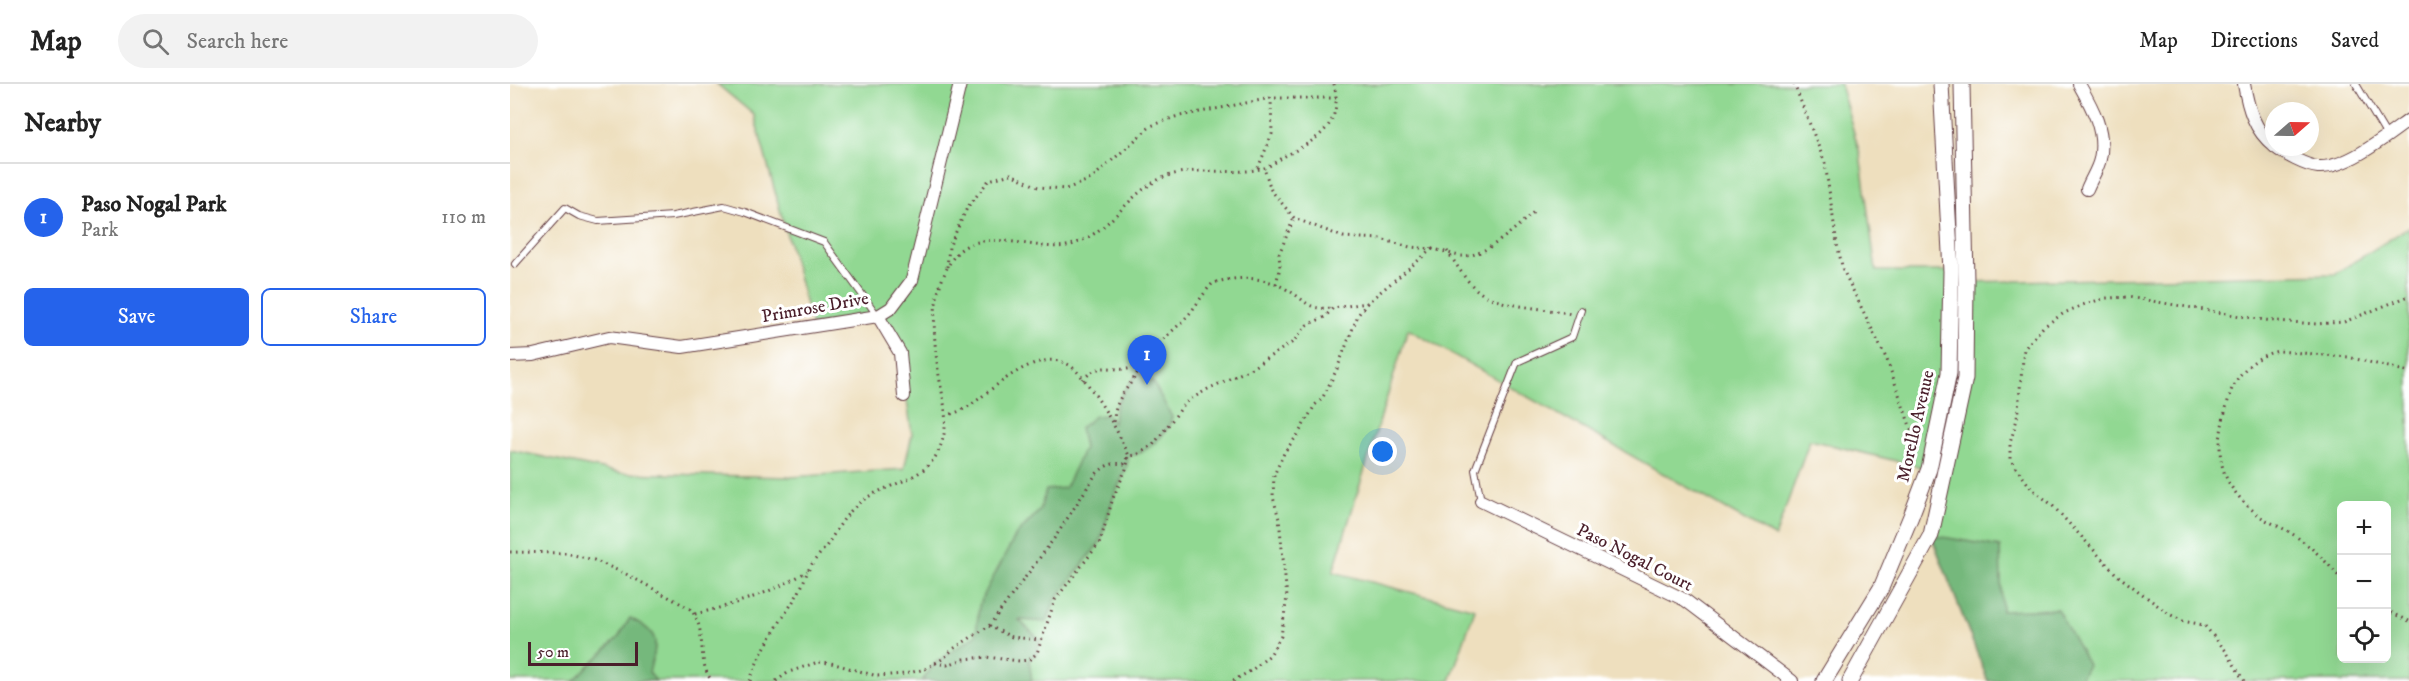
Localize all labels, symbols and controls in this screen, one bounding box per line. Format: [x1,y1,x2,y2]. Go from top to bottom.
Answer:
search box [118,14,538,68]
text: Map [30,24,82,59]
icon: search [139,25,172,58]
text: Search here [187,28,288,55]
text: Map [2139,28,2178,54]
text: Directions [2211,28,2298,54]
text: Saved [2331,28,2379,54]
north arrow [2265,102,2319,156]
text: Nearby [24,107,101,140]
text: Paso Nogal Park [81,191,227,218]
text: 1 [40,205,47,230]
text: 110 m [441,205,486,230]
text: Park [81,218,118,243]
button: Save [24,288,249,346]
button: Share [261,288,486,346]
street label: Primrose Drive [760,288,870,328]
pin: 1 [1128,336,1166,385]
street label: Morello Avenue [1892,368,1940,484]
your location [1368,437,1397,466]
map controls [2337,501,2391,663]
button: + [2337,501,2391,555]
street label: Paso Nogal Court [1573,519,1697,597]
button: − [2337,555,2391,609]
button: locate [2337,609,2391,663]
scale bar [528,639,638,666]
text: 50 m [537,642,569,662]

